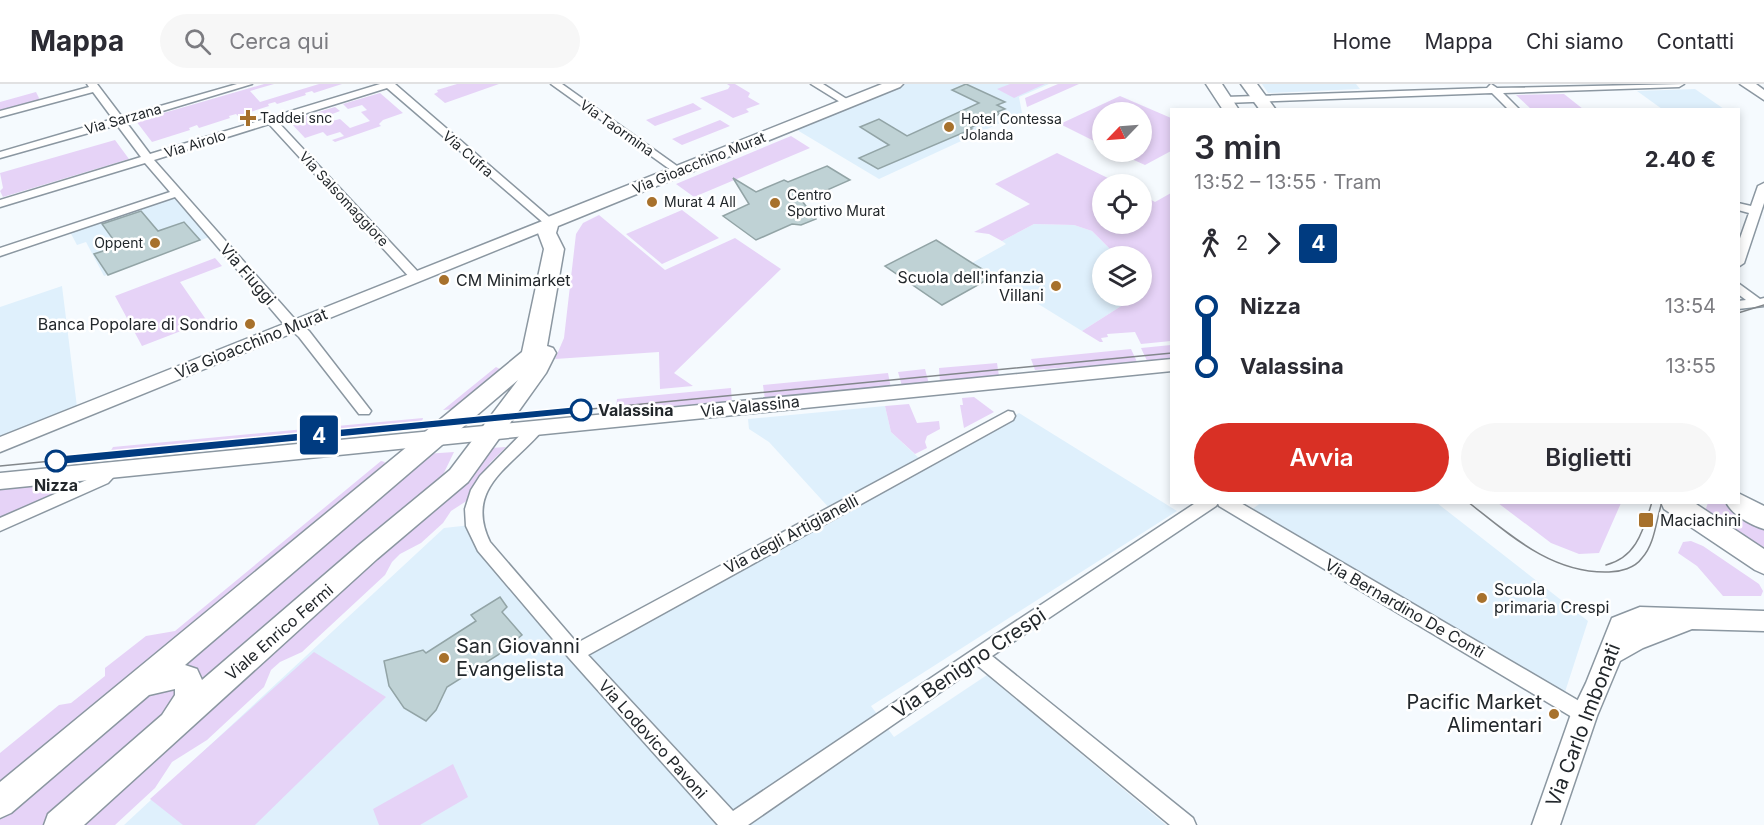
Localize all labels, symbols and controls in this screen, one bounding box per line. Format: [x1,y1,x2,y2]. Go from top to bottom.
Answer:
search box [160,14,580,68]
text: Mappa [30,24,124,58]
icon: search [181,25,214,58]
text: Cerca qui [229,28,329,54]
text: Home [1333,29,1391,54]
text: Mappa [1424,29,1493,54]
text: Chi siamo [1526,29,1624,54]
text: Contatti [1657,29,1734,54]
street label: Via Taormina [577,96,658,159]
street label: Via Sarzana [83,100,163,138]
north arrow [1092,102,1152,162]
map controls [1092,102,1152,306]
place label: Taddei snc [260,109,332,126]
place label: Hotel Contessa Jolanda [961,110,1062,143]
marker: Taddei snc [241,111,255,125]
marker: Hotel Contessa Jolanda [942,120,956,134]
street label: Via Airolo [162,126,228,161]
street label: Via Cufra [439,127,497,180]
text: 3 min [1194,127,1282,167]
street label: Via Gioacchino Murat [630,128,768,197]
text: 2.40 € [1645,146,1716,172]
street label: Via Salsomaggiore [296,148,393,249]
text: 13:52 – 13:55 · Tram [1194,170,1382,194]
button: locate [1092,174,1152,234]
place label: Centro Sportivo Murat [787,186,885,219]
place label: Murat 4 All [664,193,736,210]
marker: Murat 4 All [645,195,659,209]
marker: Centro Sportivo Murat [768,196,782,210]
icon: walk [1194,227,1227,260]
icon: forward [1257,227,1290,260]
text: 2 [1236,231,1248,255]
text: 4 [1311,231,1325,256]
place label: Oppent [94,234,143,251]
marker: Oppent [148,236,162,250]
street label: Via Fiuggi [216,239,280,309]
button: layers [1092,246,1152,306]
place label: Scuola dell'infanzia Villani [897,267,1044,305]
place label: CM Minimarket [456,270,571,290]
marker: CM Minimarket [437,273,451,287]
marker: Scuola dell'infanzia Villani [1049,279,1063,293]
text: Nizza [1240,293,1301,319]
text: 13:54 [1665,294,1716,318]
street label: Via Gioacchino Murat [172,303,330,383]
place label: Banca Popolare di Sondrio [38,314,238,334]
marker: Banca Popolare di Sondrio [243,317,257,331]
text: Valassina [1240,353,1344,379]
text: 13:55 [1665,354,1716,378]
street label: Via Valassina [699,391,801,421]
marker: Valassina [570,399,592,421]
place label: Valassina [598,400,673,420]
line badge: 4 [300,416,338,454]
text: 4 [312,423,326,448]
button: Avvia [1194,423,1449,492]
button: Biglietti [1461,423,1716,492]
marker: Nizza [45,450,67,472]
place label: Nizza [34,475,78,495]
street label: Via degli Artigianelli [720,490,862,578]
place label: Maciachini [1660,510,1741,530]
marker: Maciachini [1637,511,1655,529]
street label: Via Bernardino De Conti [1322,554,1488,662]
place label: Scuola primaria Crespi [1494,579,1609,617]
street label: Viale Enrico Fermi [221,580,337,684]
marker: Scuola primaria Crespi [1475,591,1489,605]
street label: Via Benigno Crespi [888,603,1050,723]
place label: San Giovanni Evangelista [456,634,580,681]
street label: Via Carlo Imbonati [1541,640,1625,810]
marker: San Giovanni Evangelista [437,651,451,665]
street label: Via Lodovico Pavoni [594,676,712,802]
place label: Pacific Market Alimentari [1407,690,1542,737]
marker: Pacific Market Alimentari [1547,707,1561,721]

